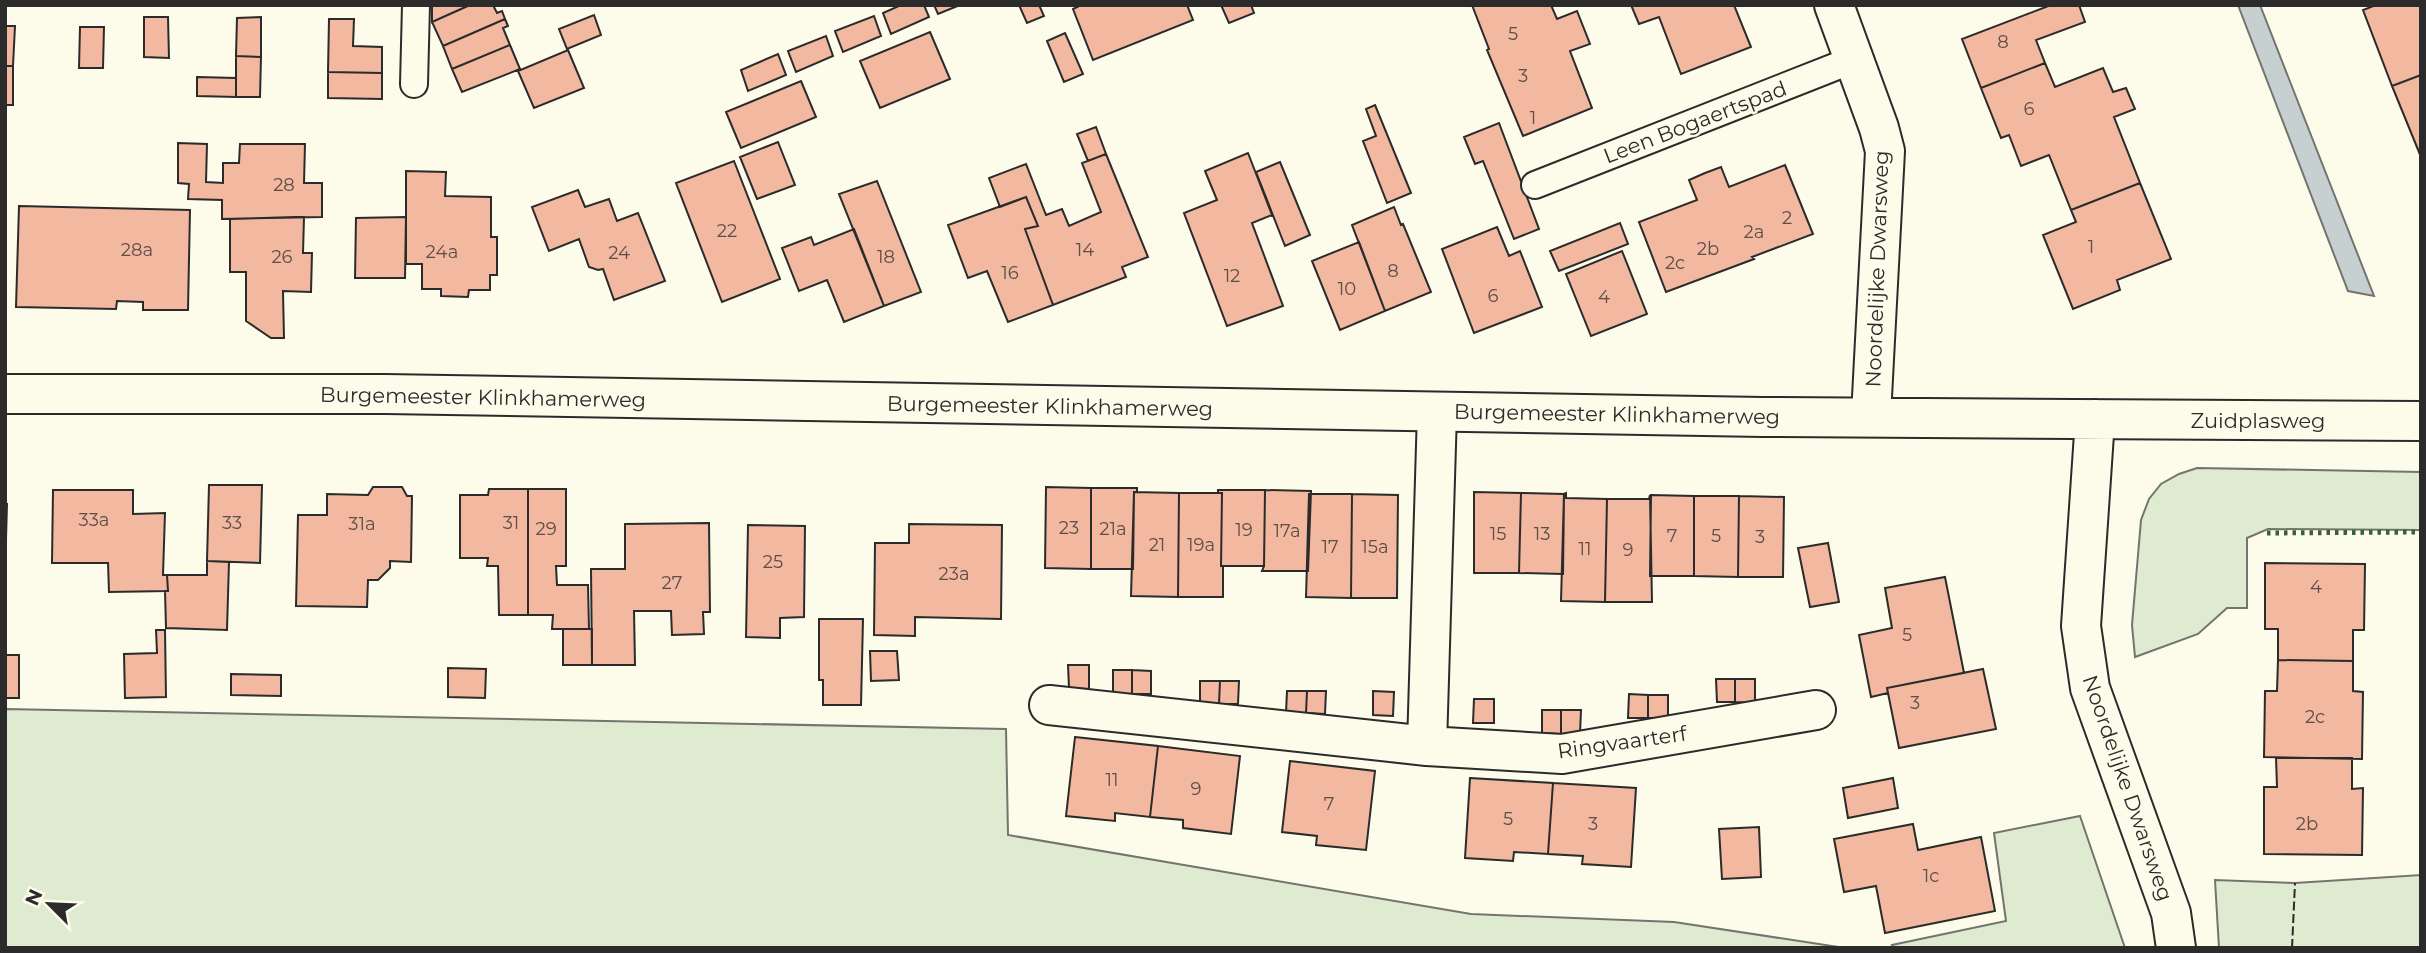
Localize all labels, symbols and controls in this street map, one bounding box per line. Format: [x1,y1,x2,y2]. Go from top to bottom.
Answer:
house number: 5 [1508,23,1518,45]
house number: 8 [1997,31,2009,53]
house number: 3 [1518,65,1528,87]
street label: Leen Bogaertspad [1600,76,1790,168]
house number: 6 [2024,98,2035,120]
house number: 1 [1530,107,1536,129]
street label: Noordelijke Dwarsweg [1860,150,1894,388]
house number: 28 [273,174,295,196]
house number: 2 [1782,207,1792,229]
house number: 22 [717,220,737,242]
house number: 2a [1744,221,1764,243]
house number: 1 [2088,236,2094,258]
house number: 2b [1697,238,1719,260]
house number: 28a [121,239,153,261]
house number: 14 [1076,239,1094,261]
house number: 24a [426,241,458,263]
house number: 24 [608,242,630,264]
house number: 26 [271,246,293,268]
house number: 18 [877,246,895,268]
house number: 2c [1665,252,1685,274]
house number: 8 [1387,260,1399,282]
house number: 16 [1001,262,1019,284]
house number: 12 [1224,265,1240,287]
house number: 10 [1338,278,1356,300]
house number: 6 [1488,285,1499,307]
house number: 4 [1598,286,1610,308]
street label: Burgemeester Klinkhamerweg [320,382,646,412]
street label: Burgemeester Klinkhamerweg [887,391,1213,421]
street label: Burgemeester Klinkhamerweg [1454,399,1780,429]
street label: Zuidplasweg [2190,408,2326,433]
house number: 33a [79,509,109,531]
house number: 33 [222,512,242,534]
house number: 31 [503,512,519,534]
house number: 31a [348,513,376,535]
house number: 23 [1059,517,1079,539]
house number: 29 [535,518,557,540]
house number: 21a [1099,518,1127,540]
house number: 19 [1235,519,1253,541]
house number: 17a [1273,520,1301,542]
house number: 15 [1490,523,1506,545]
house number: 13 [1534,523,1550,545]
house number: 7 [1667,525,1677,547]
house number: 5 [1711,525,1721,547]
house number: 3 [1755,526,1765,548]
house number: 21 [1149,534,1165,556]
house number: 19a [1187,534,1215,556]
house number: 17 [1321,536,1339,558]
house number: 15a [1361,536,1389,558]
house number: 11 [1579,538,1592,560]
house number: 9 [1623,539,1634,561]
house number: 25 [763,551,783,573]
house number: 23a [939,563,970,585]
house number: 27 [662,572,682,594]
house number: 4 [2310,576,2322,598]
house number: 5 [1902,624,1912,646]
street label: Noordelijke Dwarsweg [2078,672,2178,904]
house number: 3 [1910,692,1920,714]
house number: 2c [2305,706,2325,728]
street label: Ringvaarterf [1556,720,1689,763]
house number: 11 [1106,769,1119,791]
house number: 9 [1191,778,1202,800]
house number: 7 [1324,793,1334,815]
house number: 5 [1503,808,1513,830]
house number: 3 [1588,813,1598,835]
house number: 2b [2296,813,2318,835]
house number: 1c [1923,865,1939,887]
north arrow [14,869,84,939]
text: N [20,886,48,909]

